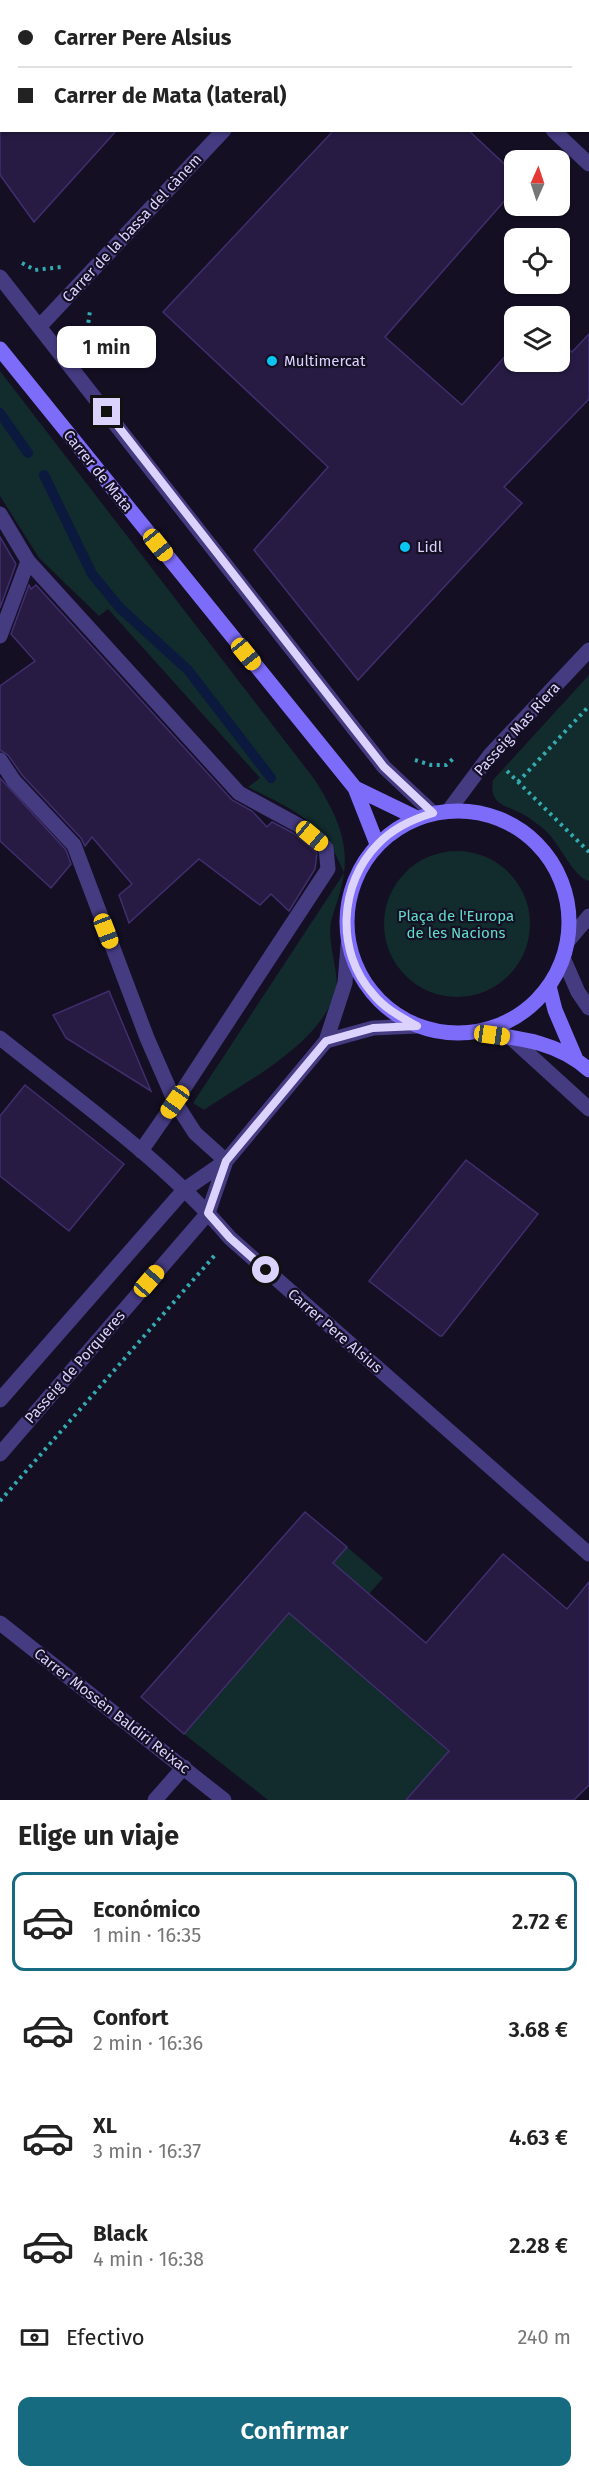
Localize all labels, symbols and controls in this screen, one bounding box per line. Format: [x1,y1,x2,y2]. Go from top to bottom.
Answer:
text: Carrer Pere Alsius [54,24,231,51]
text: Carrer de Mata (lateral) [54,82,287,109]
street label: Carrer de la bassa del cànem [59,150,205,306]
north arrow [504,150,570,216]
map controls [504,150,570,372]
button: locate [504,228,570,294]
button: layers [504,306,570,372]
callout: 1 min [57,325,156,367]
text: 1 min [82,335,131,359]
place label: Multimercat [284,352,366,370]
marker: Multimercat [265,354,279,368]
route end [93,398,120,425]
street label: Carrer de Mata [60,427,136,515]
car [140,525,176,565]
place label: Lidl [417,538,443,556]
marker: Lidl [398,540,412,554]
car [228,634,264,674]
street label: Passeig Mas Riera [470,679,564,779]
car [292,818,332,854]
park label: Plaça de l'Europa de les Nacions [398,907,514,942]
car [91,911,121,951]
car [473,1024,511,1046]
car [157,1082,193,1122]
route start [252,1256,279,1283]
car [130,1262,168,1300]
street label: Carrer Pere Alsius [284,1285,386,1377]
street label: Passeig de Porqueres [21,1307,129,1427]
street label: Carrer Mossèn Baldiri Reixac [30,1644,194,1778]
text: Elige un viaje [18,1820,179,1852]
icon: car [21,1895,75,1949]
text: Económico [93,1896,200,1923]
text: 2.72 € [512,1908,568,1935]
text: 1 min · 16:35 [93,1923,201,1947]
icon: car [21,2003,75,2057]
text: Confort [93,2004,169,2031]
text: 3.68 € [508,2016,568,2043]
text: 2 min · 16:36 [93,2031,203,2055]
icon: car [21,2111,75,2165]
text: XL [93,2112,117,2139]
text: 4.63 € [509,2124,568,2151]
text: 3 min · 16:37 [93,2139,201,2163]
icon: car [21,2219,75,2273]
text: Black [93,2220,148,2247]
text: 2.28 € [509,2232,568,2259]
text: 4 min · 16:38 [93,2247,204,2271]
icon: cash [18,2321,51,2354]
text: Efectivo [66,2324,145,2351]
text: 240 m [517,2325,571,2349]
button: Confirmar [18,2397,571,2466]

